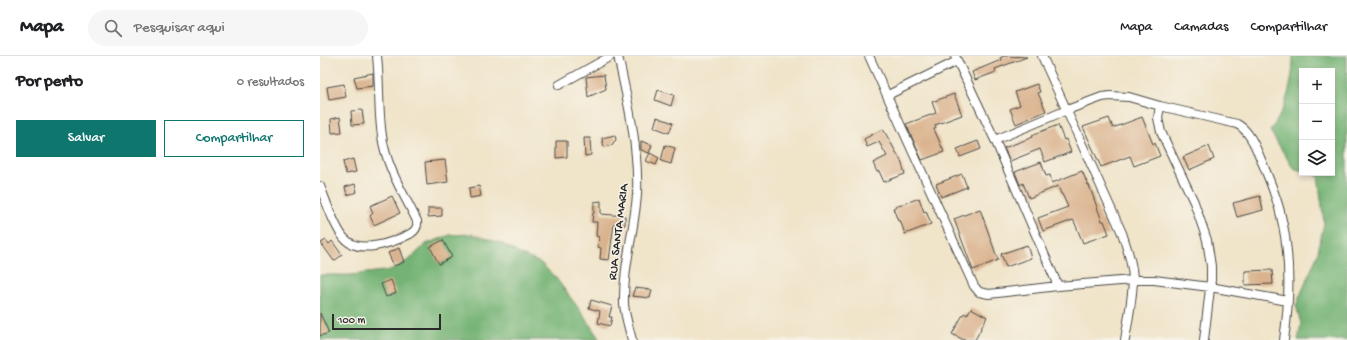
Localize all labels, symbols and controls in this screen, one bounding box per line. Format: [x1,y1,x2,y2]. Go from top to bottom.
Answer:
search box [88,10,368,46]
text: Mapa [20,16,64,39]
icon: search [102,17,124,39]
text: Pesquisar aqui [134,19,225,37]
text: Mapa [1120,19,1152,36]
text: Camadas [1174,19,1229,36]
text: Compartilhar [1251,19,1327,36]
map controls [1299,68,1335,176]
button: + [1299,68,1335,104]
text: Por perto [16,72,83,92]
text: 0 resultados [237,75,304,90]
button: − [1299,104,1335,140]
button: Salvar [16,120,156,157]
button: Compartilhar [164,120,304,157]
button: layers [1299,140,1335,176]
street label: RUA SANTA MARIA [606,181,633,281]
scale bar [332,312,441,331]
text: 100 m [338,315,365,327]

